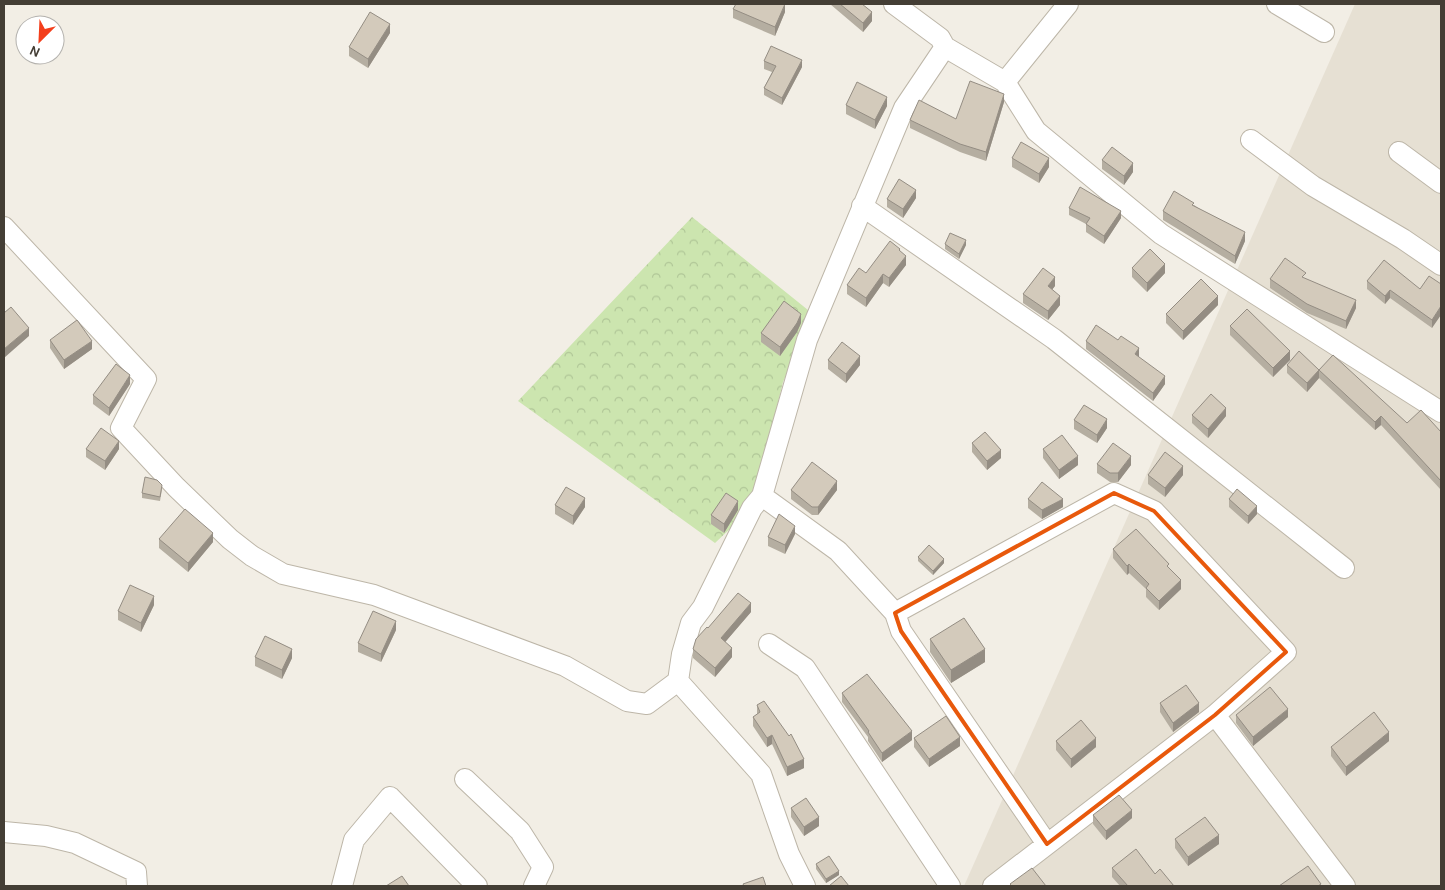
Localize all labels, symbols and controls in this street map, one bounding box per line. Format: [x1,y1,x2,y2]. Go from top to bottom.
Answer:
north arrow [15,15,65,65]
text: N [27,42,43,61]

